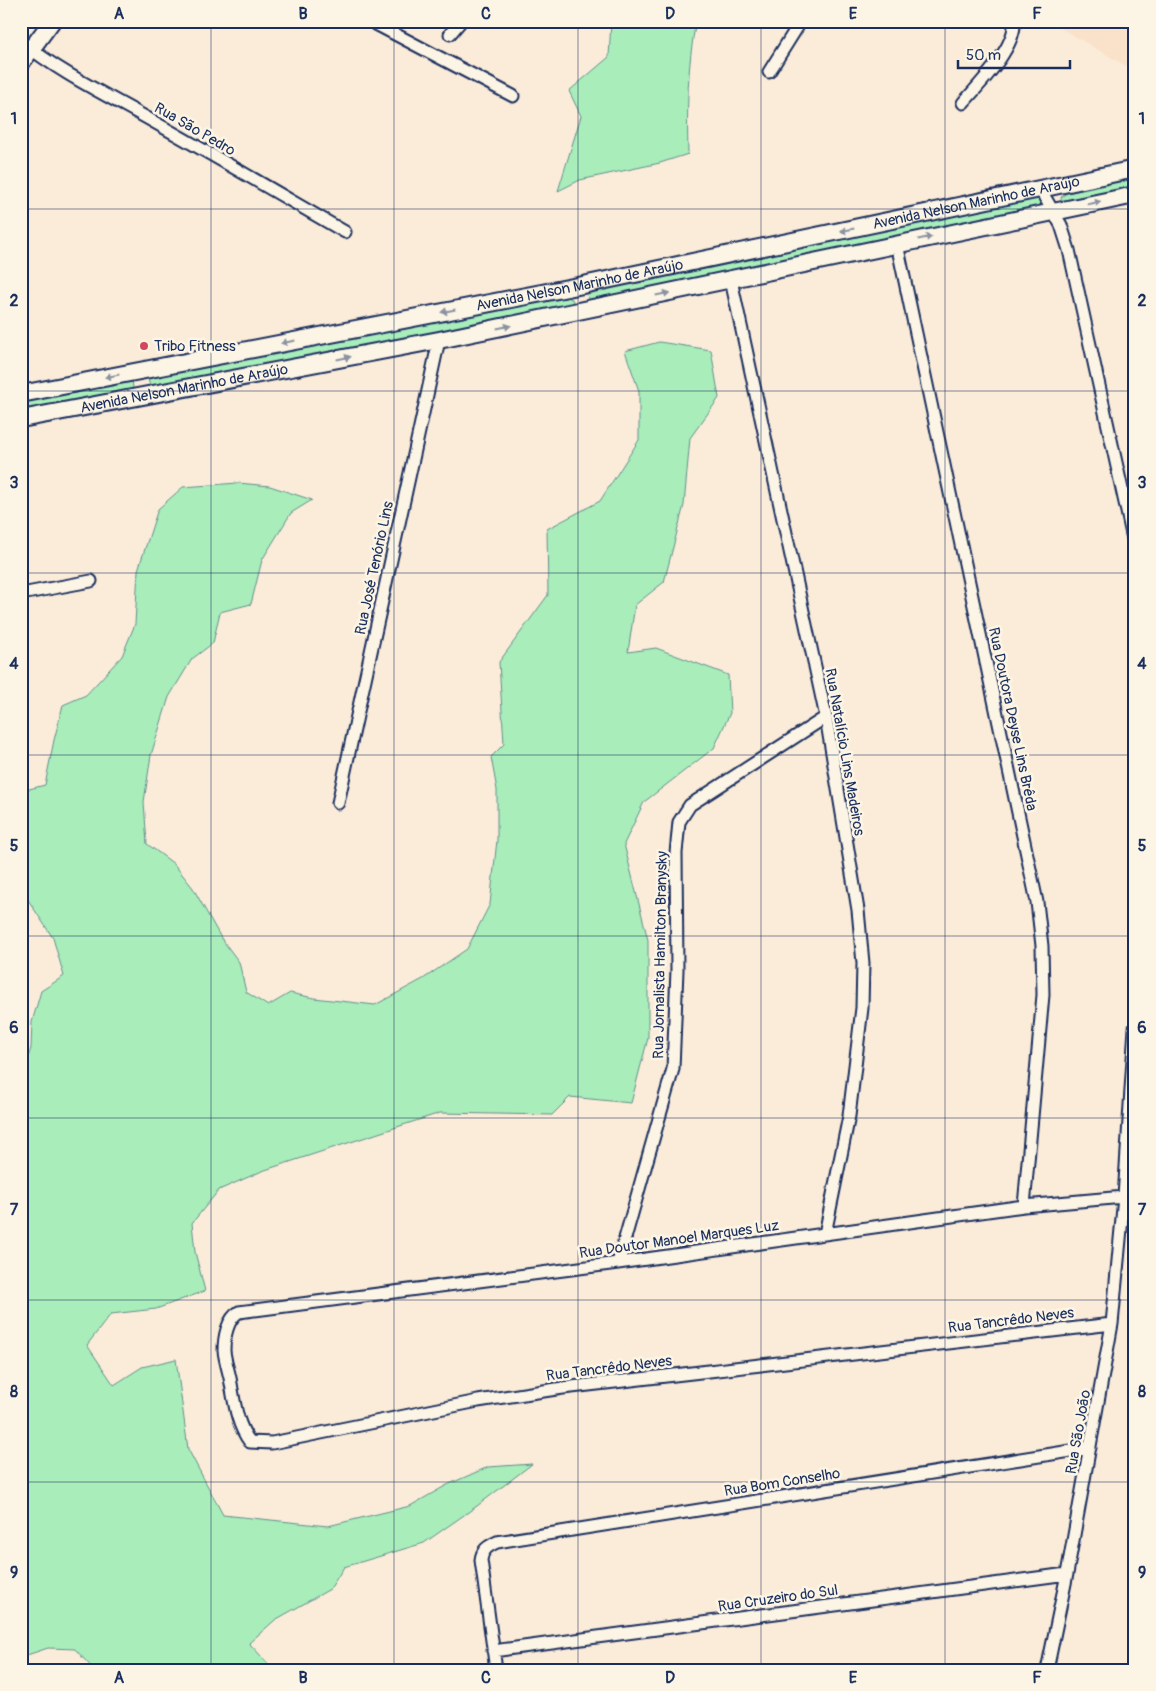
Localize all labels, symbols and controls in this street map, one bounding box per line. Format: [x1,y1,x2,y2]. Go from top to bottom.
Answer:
text: A [114,4,125,24]
text: B [298,4,308,24]
text: C [481,4,491,24]
text: D [665,4,675,24]
text: E [849,4,858,24]
text: F [1032,4,1042,24]
scale bar [958,38,1071,70]
text: 50 m [966,46,1001,65]
street label: Rua São Pedro [151,99,239,160]
text: 1 [11,109,17,129]
text: 1 [1139,109,1145,129]
street label: Avenida Nelson Marinho de Araújo [871,172,1081,234]
one-way arrow [1087,199,1103,207]
one-way arrow [839,226,855,234]
one-way arrow [917,234,933,242]
street label: Avenida Nelson Marinho de Araújo [474,255,685,316]
one-way arrow [655,290,670,298]
text: 2 [10,291,19,311]
text: 2 [1138,291,1147,311]
one-way arrow [440,307,456,315]
one-way arrow [496,323,511,331]
place label: Tribo Fitness [154,337,236,356]
one-way arrow [280,338,296,346]
marker: Tribo Fitness [138,340,150,352]
one-way arrow [337,354,352,362]
street label: Avenida Nelson Marinho de Araújo [79,360,290,418]
one-way arrow [103,372,119,380]
text: 3 [10,473,19,493]
text: 3 [1138,473,1147,493]
street label: Rua José Tenório Lins [351,499,398,637]
street label: Rua Doutora Deyse Lins Brêda [984,626,1041,813]
text: 4 [9,654,19,674]
text: 4 [1137,654,1147,674]
street label: Rua Natalício Lins Madeiros [820,667,869,838]
text: 5 [10,836,19,856]
text: 5 [1138,836,1147,856]
street label: Rua Jornalista Hamilton Branysky [649,850,672,1059]
text: 6 [9,1018,19,1038]
text: 6 [1137,1018,1147,1038]
text: 7 [10,1200,19,1220]
text: 7 [1138,1200,1147,1220]
street label: Rua Doutor Manoel Marques Luz [578,1216,780,1263]
street label: Rua Tancrêdo Neves [947,1303,1075,1338]
street label: Rua Tancrêdo Neves [545,1351,673,1386]
text: 8 [10,1382,18,1402]
text: 8 [1138,1382,1146,1402]
street label: Rua São João [1062,1388,1095,1476]
street label: Rua Bom Conselho [723,1464,841,1501]
text: 9 [10,1563,18,1583]
text: 9 [1138,1563,1146,1583]
street label: Rua Cruzeiro do Sul [717,1581,839,1616]
text: A [114,1668,125,1688]
text: B [298,1668,308,1688]
text: C [481,1668,491,1688]
text: D [665,1668,675,1688]
text: E [849,1668,858,1688]
text: F [1032,1668,1042,1688]

